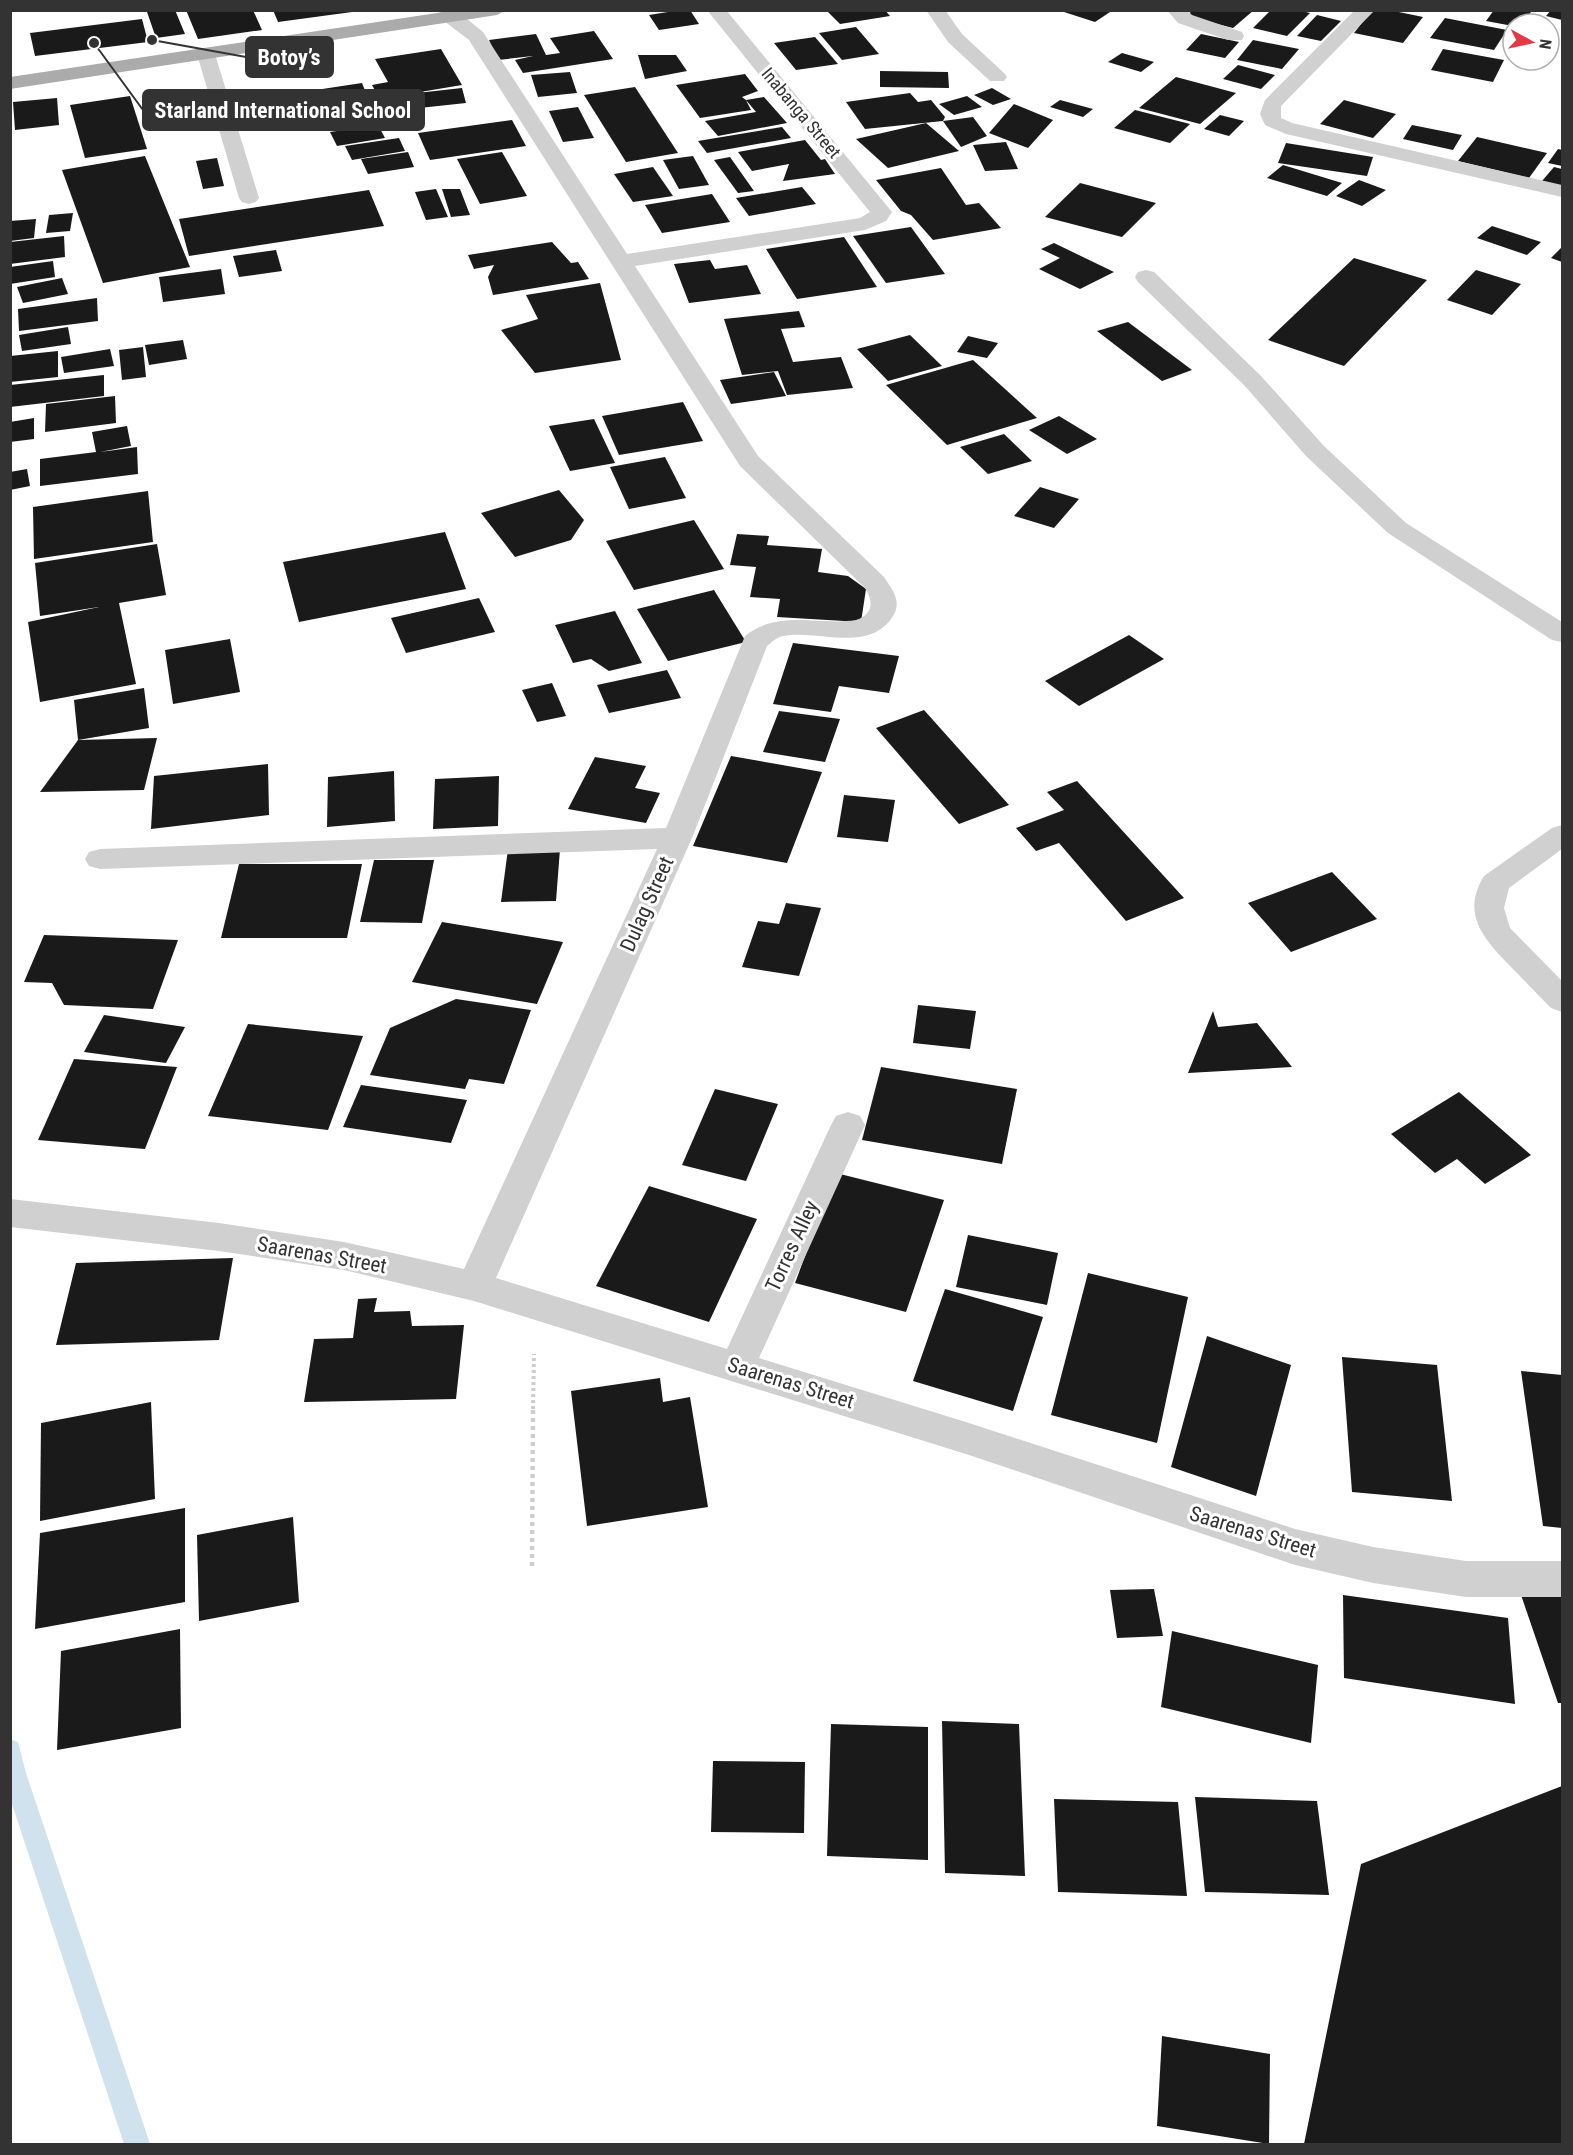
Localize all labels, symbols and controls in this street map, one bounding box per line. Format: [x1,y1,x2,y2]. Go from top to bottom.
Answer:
north arrow [1501,12,1561,72]
callout: Botoy’s [246,37,333,77]
text: N [1535,38,1555,50]
text: Botoy’s [258,45,320,70]
street label: Inabanga Street [757,63,845,162]
callout: Starland International School [143,90,424,130]
text: Starland International School [155,98,411,123]
street label: Dulag Street [615,853,679,955]
street label: Torres Alley [761,1197,824,1295]
street label: Saarenas Street [255,1232,389,1278]
street label: Saarenas Street [725,1352,857,1414]
street label: Saarenas Street [1187,1501,1319,1563]

